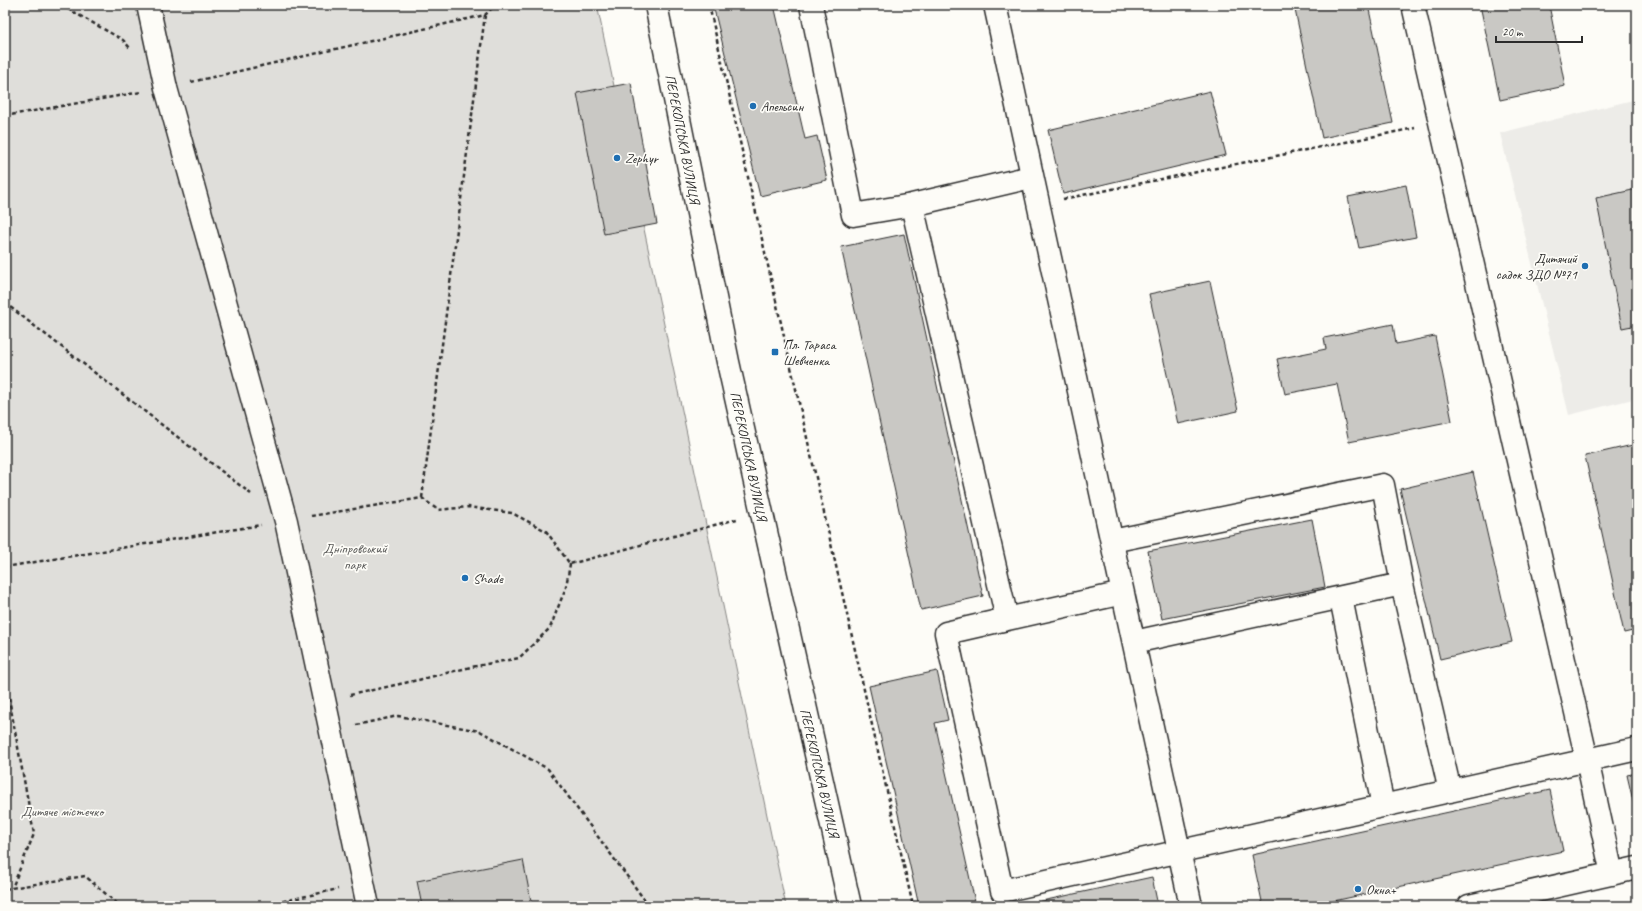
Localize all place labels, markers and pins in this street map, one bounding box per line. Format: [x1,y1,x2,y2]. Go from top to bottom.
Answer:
place label: Апельсин [761,98,804,115]
marker: Апельсин [748,101,758,111]
place label: Zephyr [625,150,660,167]
marker: Zephyr [612,153,622,163]
place label: Дитячий садок ЗДО №71 [1496,250,1578,283]
marker: Дитячий садок ЗДО №71 [1580,261,1590,271]
place label: Пл. Тараса Шевченка [783,336,837,369]
marker: Пл. Тараса Шевченка [770,347,780,357]
place label: Shade [473,570,504,587]
marker: Shade [460,573,470,583]
place label: Окна+ [1366,881,1397,898]
marker: Окна+ [1353,884,1363,894]

